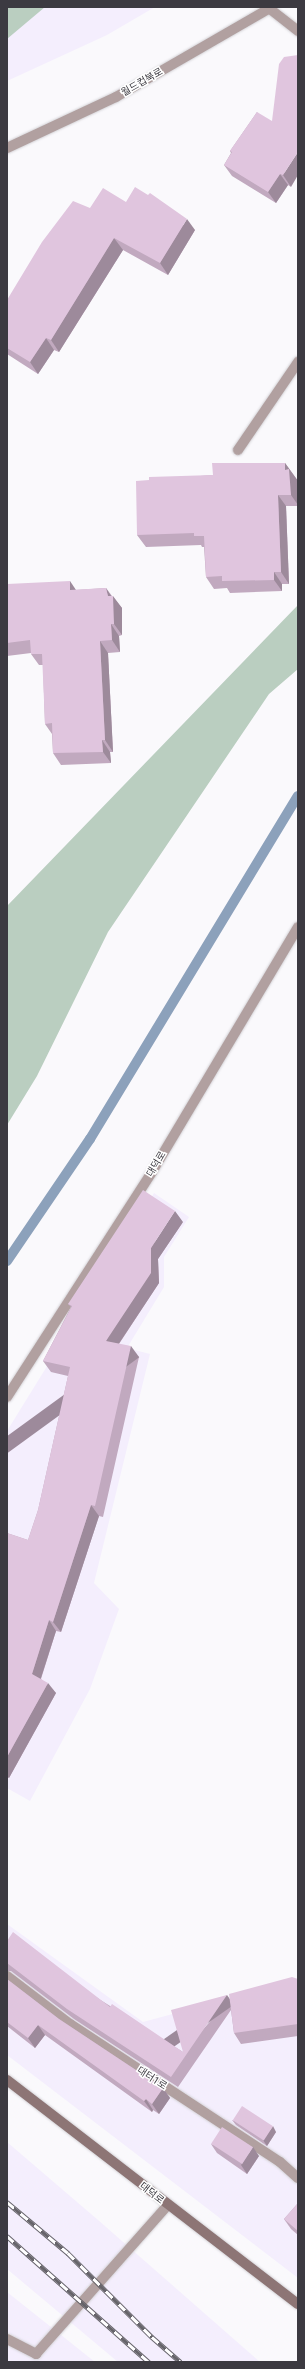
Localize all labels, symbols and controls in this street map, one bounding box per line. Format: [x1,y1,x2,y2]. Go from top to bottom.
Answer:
street label: 월드컵북로 [119,65,165,99]
street label: 대덕로 [144,1149,168,1179]
street label: 대터1로 [135,2064,169,2092]
street label: 대덕로 [137,2180,167,2206]

